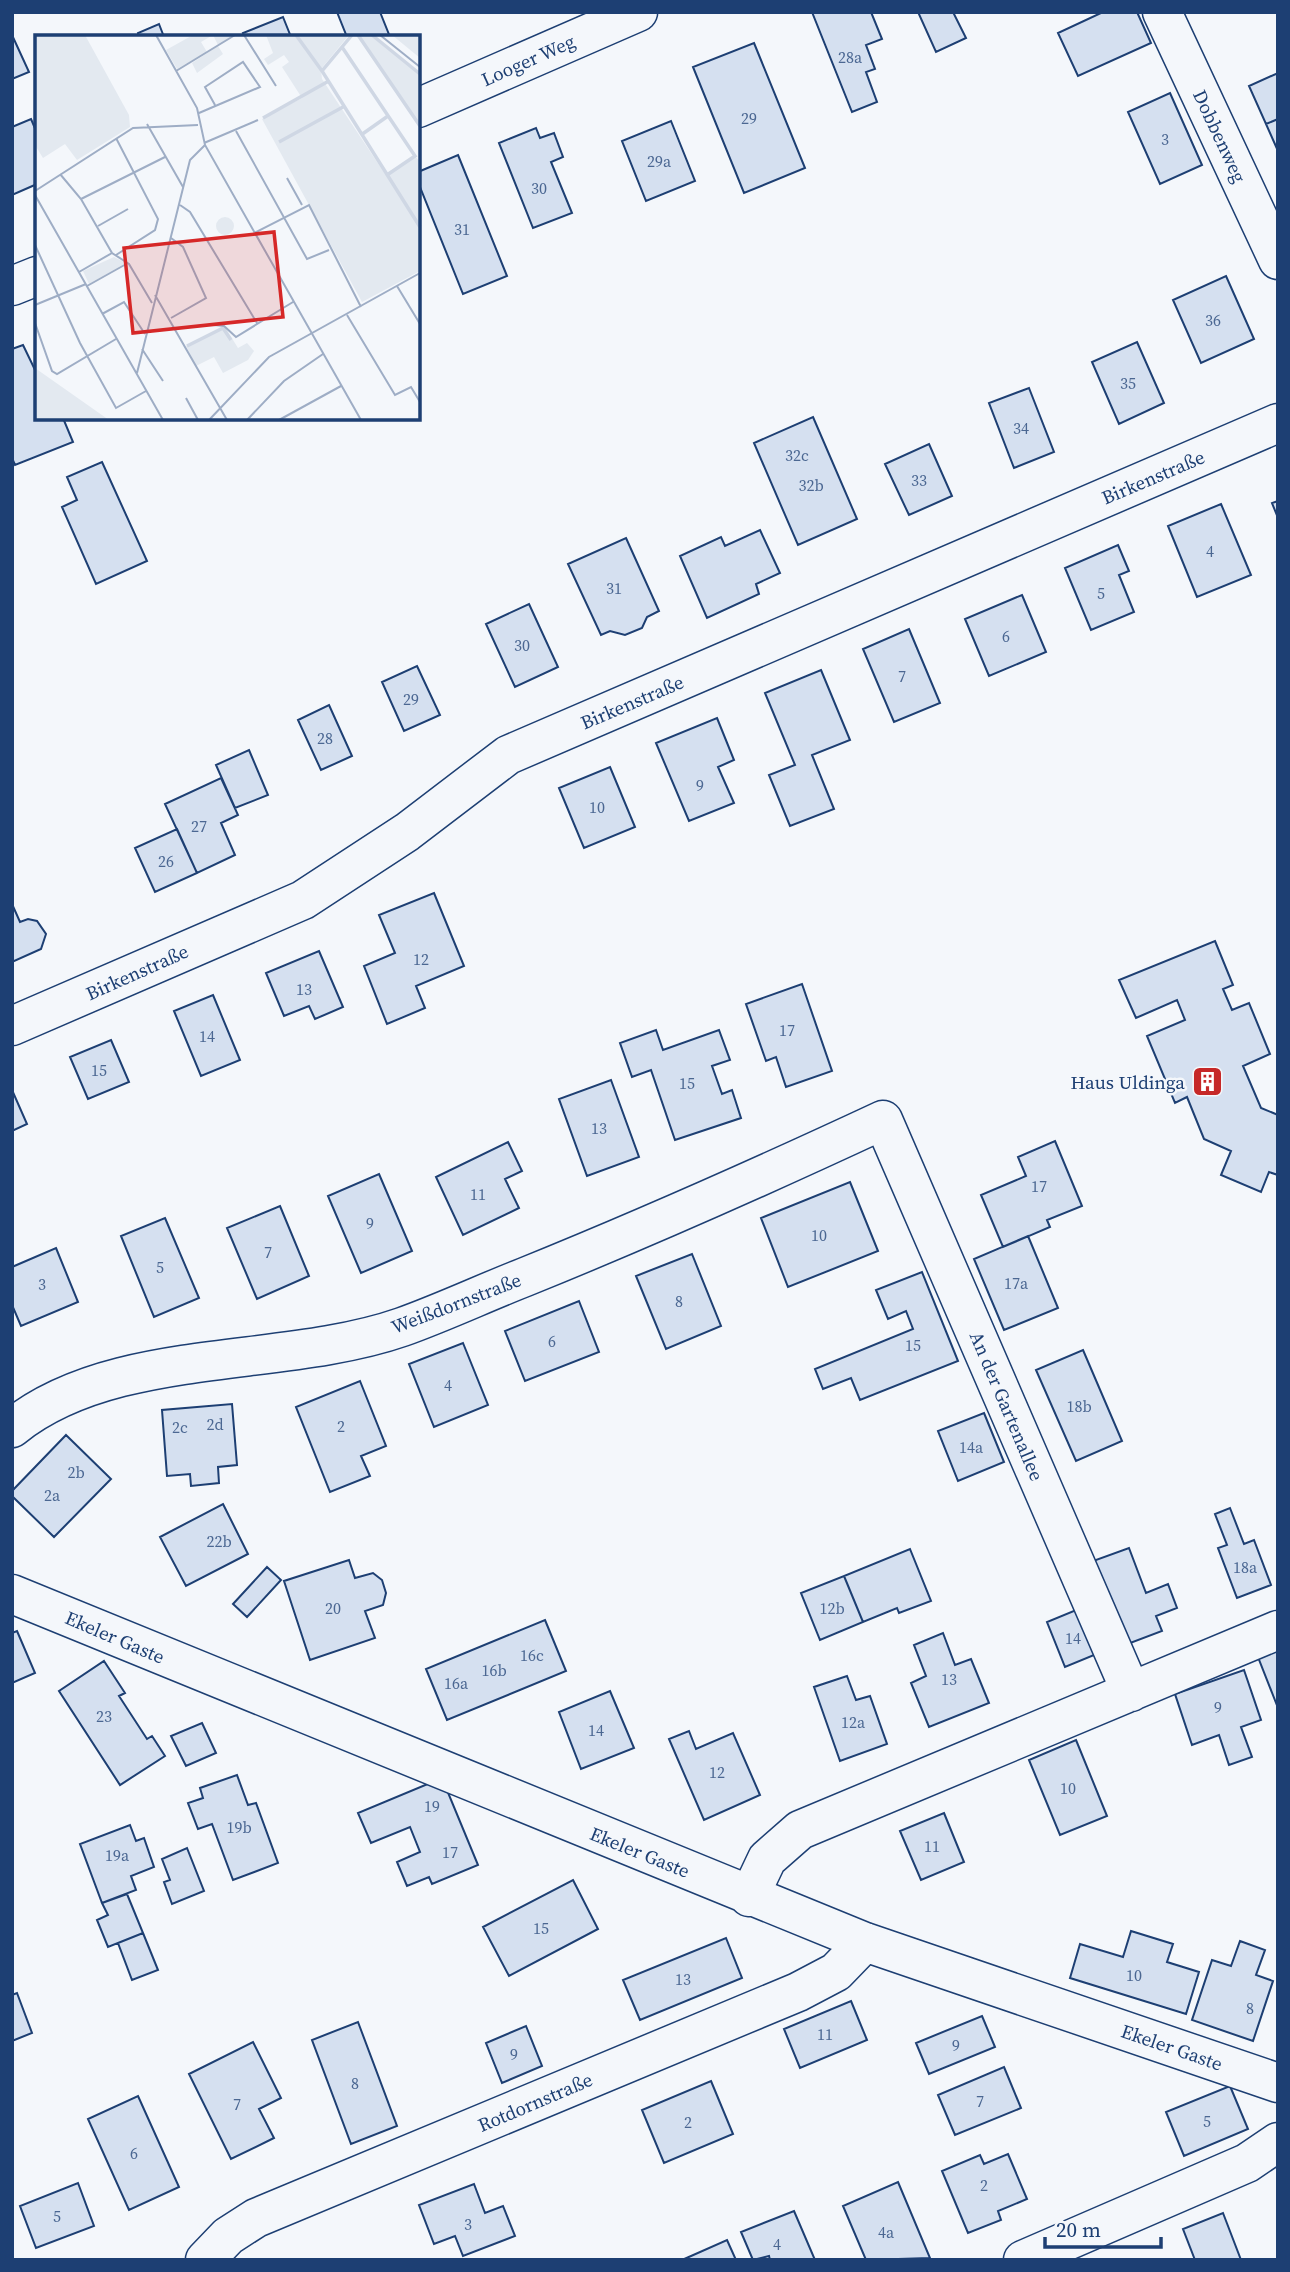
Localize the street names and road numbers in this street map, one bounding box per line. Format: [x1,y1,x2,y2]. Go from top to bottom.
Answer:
street label: Looger Weg [477,28,579,92]
street label: Dobbenweg [1187,85,1253,187]
street label: Birkenstraße [1098,444,1208,510]
street label: Birkenstraße [577,669,687,735]
street label: Birkenstraße [82,938,192,1006]
street label: Weißdornstraße [387,1266,525,1340]
street label: An der Gartenallee [964,1327,1050,1485]
street label: Ekeler Gaste [61,1604,169,1670]
street label: Ekeler Gaste [586,1820,694,1884]
street label: Ekeler Gaste [1118,2018,1226,2076]
street label: Rotdornstraße [474,2066,596,2138]

